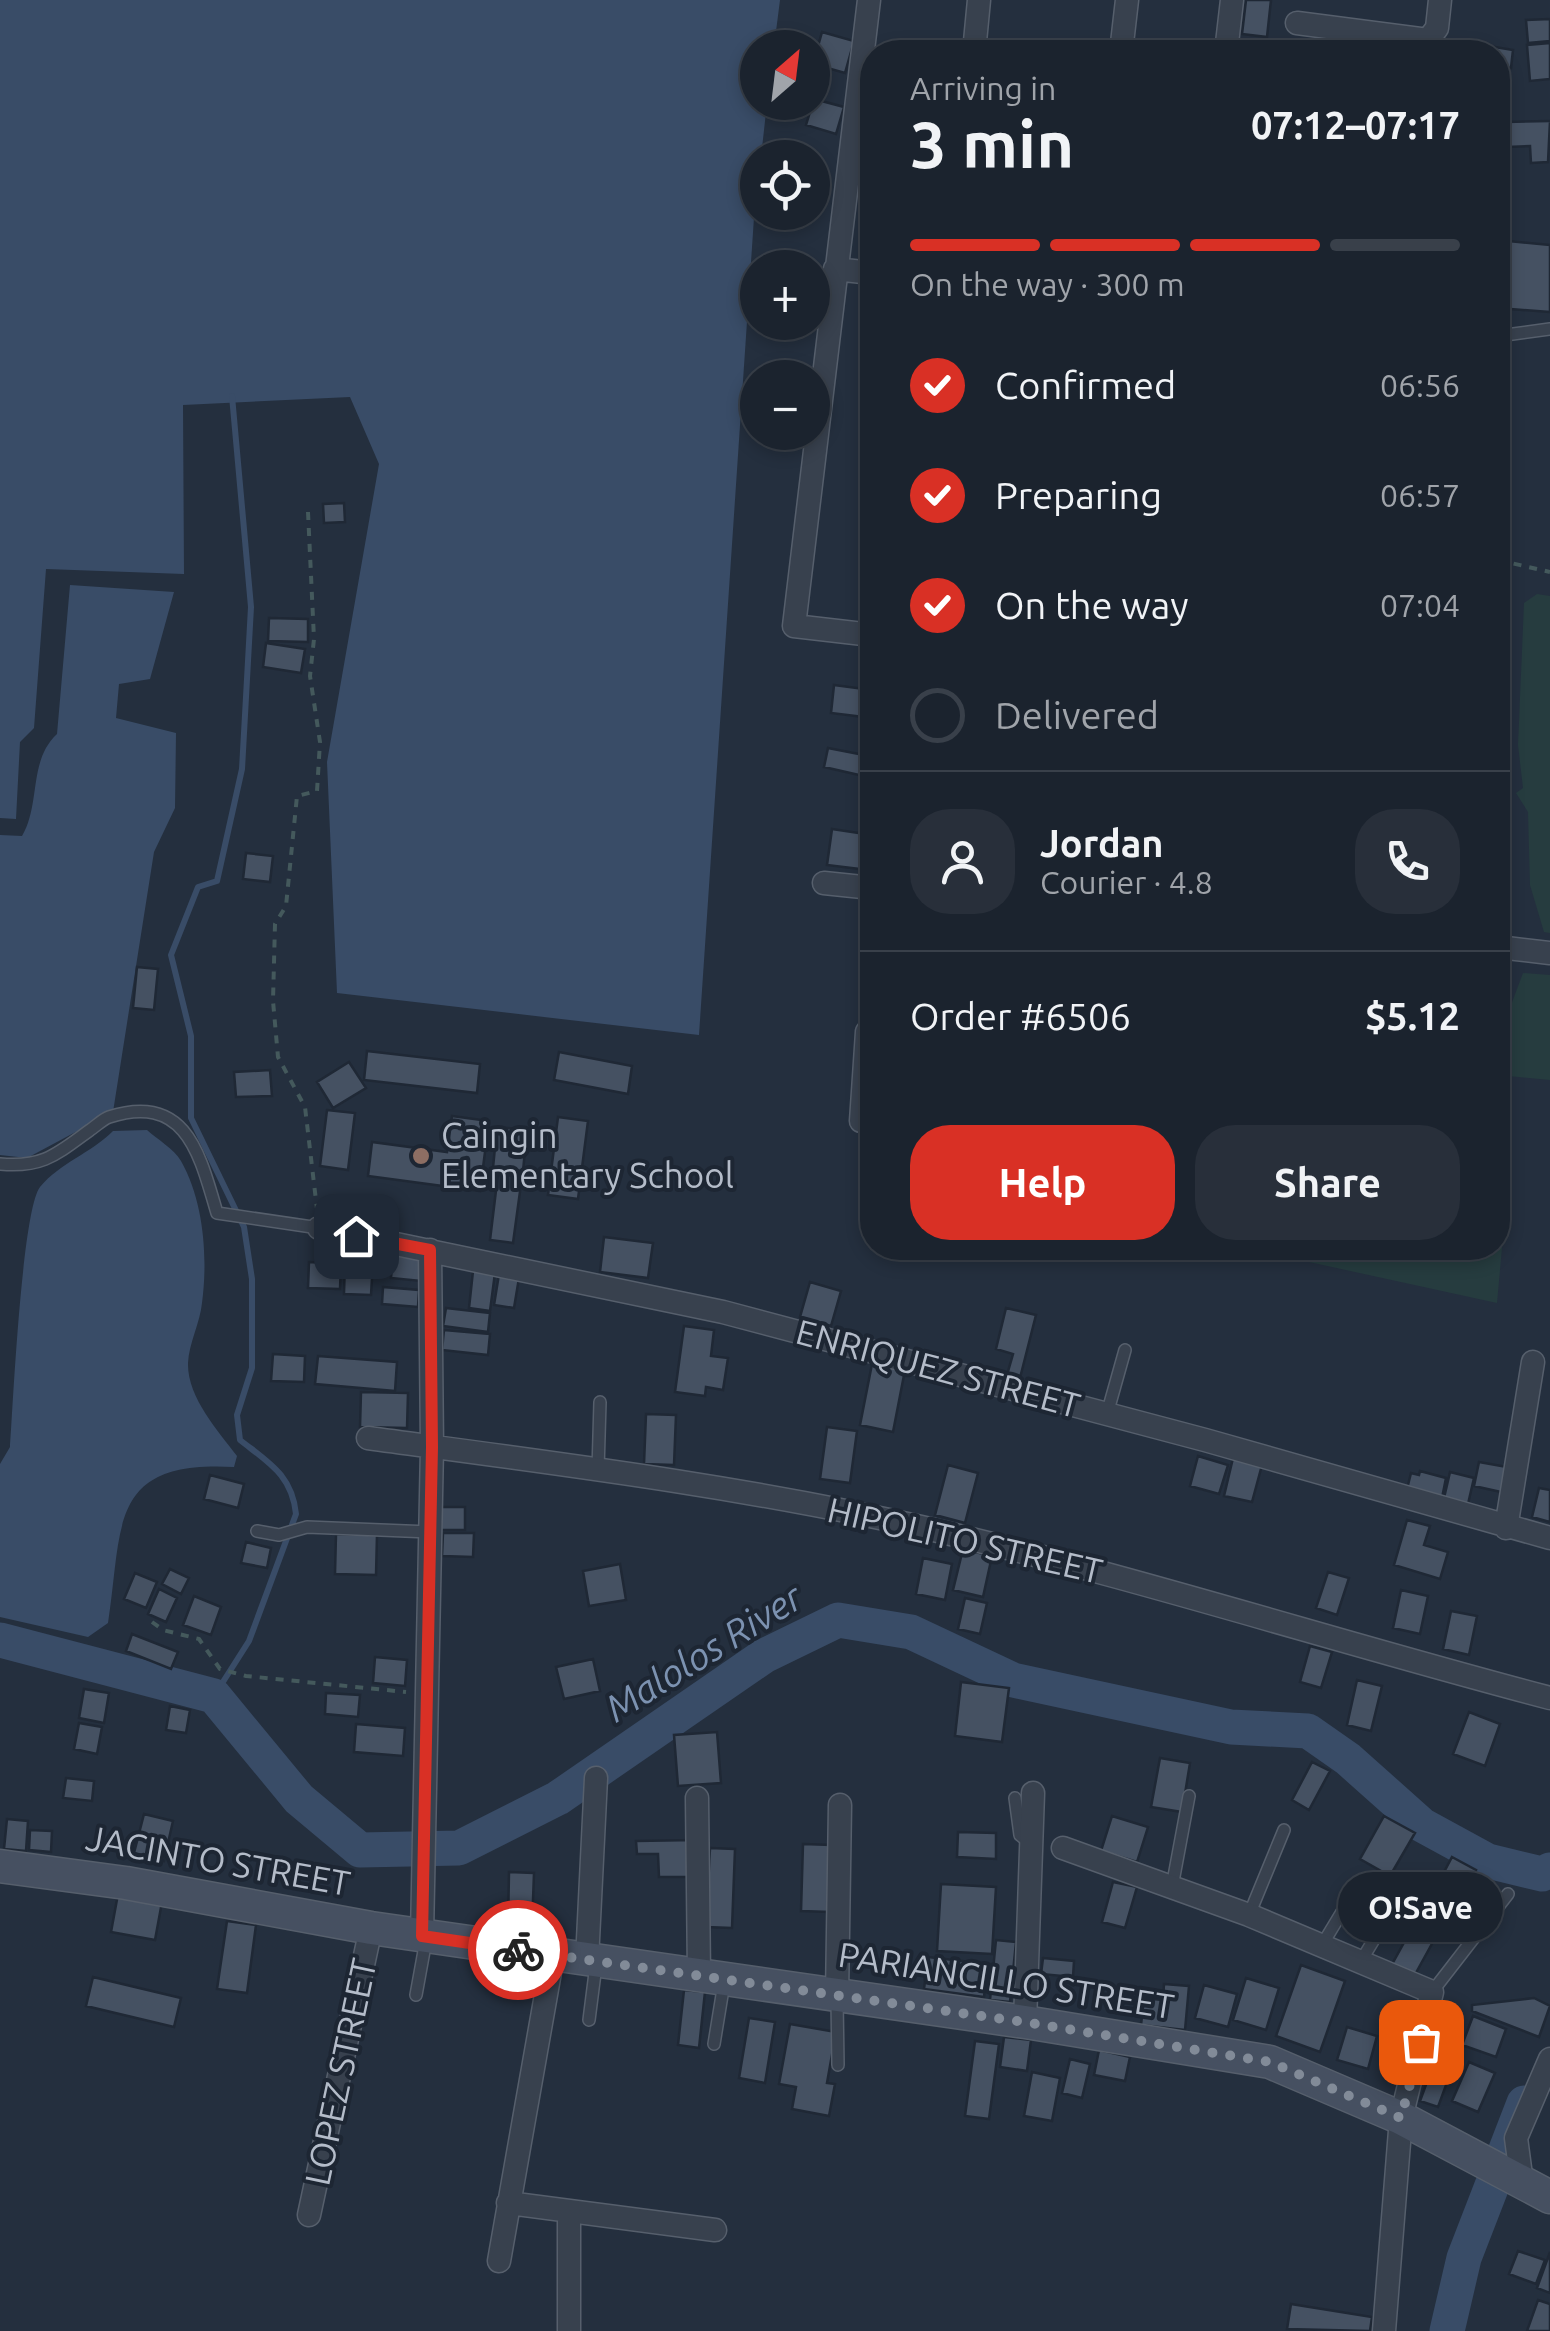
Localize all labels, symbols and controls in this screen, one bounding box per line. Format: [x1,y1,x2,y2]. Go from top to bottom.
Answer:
north arrow [740,30,830,120]
map controls [740,30,830,450]
text: Arriving in [910,70,1056,106]
text: 07:12–07:17 [1251,104,1460,146]
text: 3 min [910,107,1074,180]
button: locate [740,140,830,230]
button: + [740,250,830,340]
text: On the way · 300 m [910,266,1185,302]
icon: check [910,358,965,413]
button: − [740,360,830,450]
text: Confirmed [995,364,1176,406]
text: 06:56 [1380,367,1460,403]
icon: check [910,468,965,523]
text: Preparing [995,474,1162,516]
text: 06:57 [1380,477,1460,513]
icon: check [910,578,965,633]
text: On the way [995,584,1188,626]
text: 07:04 [1380,587,1460,623]
text: Delivered [995,694,1159,736]
button: person [910,809,1015,914]
button: phone [1355,809,1460,914]
text: Jordan [1040,822,1164,864]
text: Courier · 4.8 [1040,864,1213,900]
text: Order #6506 [910,995,1131,1037]
text: $5.12 [1365,995,1460,1037]
place label: Caingin Elementary School [441,1115,734,1195]
button: Help [910,1125,1175,1240]
button: Share [1195,1125,1460,1240]
marker: Caingin Elementary School [410,1145,432,1167]
pin [314,1194,399,1279]
icon: home [329,1209,384,1264]
street label: ENRIQUEZ STREET [792,1311,1085,1425]
street label: HIPOLITO STREET [824,1489,1106,1591]
water label: Malolos River [597,1574,811,1729]
street label: JACINTO STREET [83,1817,353,1903]
callout: O!Save [1338,1872,1504,1942]
text: O!Save [1368,1889,1473,1925]
courier [468,1900,568,2000]
icon: bike [491,1923,546,1978]
street label: PARIANCILLO STREET [836,1934,1177,2026]
street label: LOPEZ STREET [296,1955,384,2189]
pin [1379,2000,1464,2085]
icon: bag [1394,2015,1449,2070]

